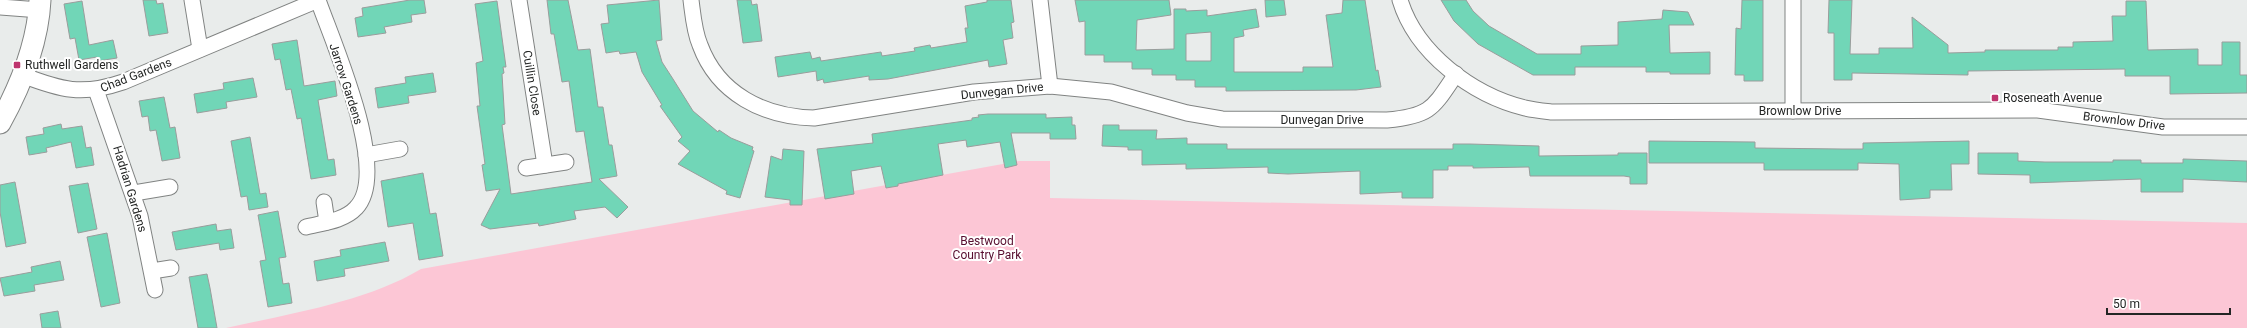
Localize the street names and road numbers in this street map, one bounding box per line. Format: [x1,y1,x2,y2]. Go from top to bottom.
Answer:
street label: Jarrow Gardens [326,42,366,126]
street label: Cuillin Close [520,49,544,117]
street label: Chad Gardens [98,55,174,95]
street label: Dunvegan Drive [960,80,1044,102]
street label: Brownlow Drive [1759,104,1841,118]
street label: Brownlow Drive [2082,109,2166,133]
street label: Dunvegan Drive [1280,113,1364,127]
street label: Hadrian Gardens [110,144,150,234]

